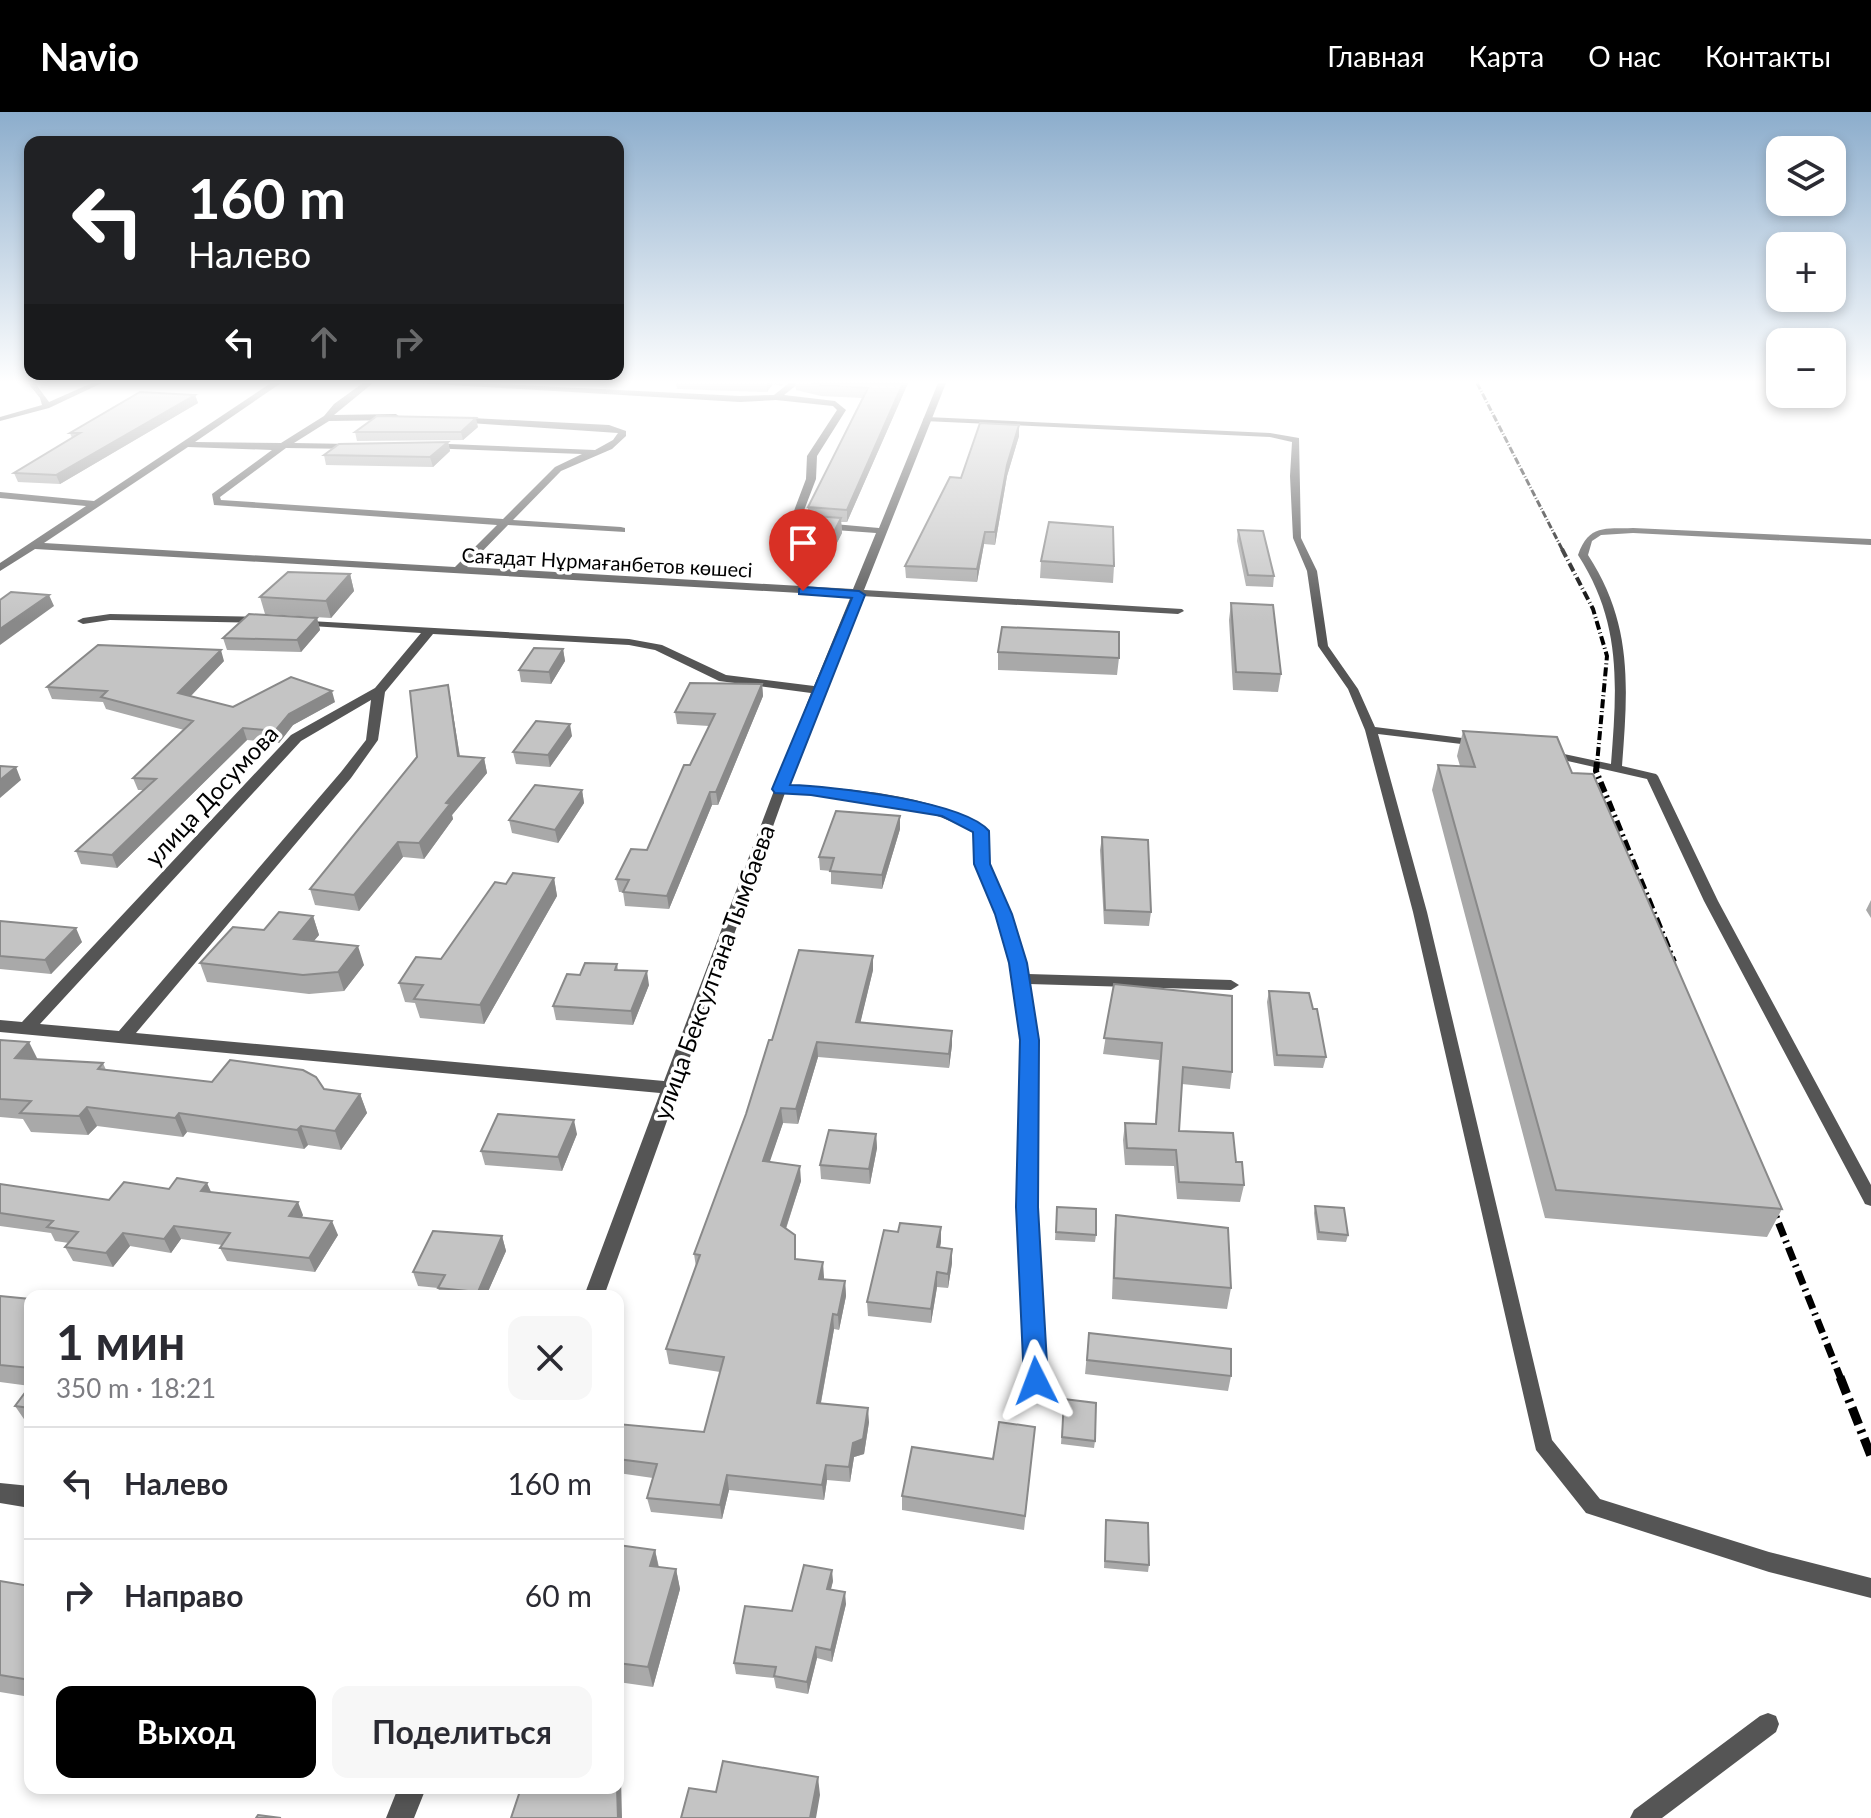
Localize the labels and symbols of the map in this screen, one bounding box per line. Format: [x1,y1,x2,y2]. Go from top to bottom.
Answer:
pin [769,509,837,591]
street label: Сағадат Нұрмағанбетов көшесі [461,542,753,582]
street label: улица Досумова [138,719,284,871]
street label: улица Бексултана Тымбаева [646,821,780,1123]
position arrow [994,1339,1078,1423]

